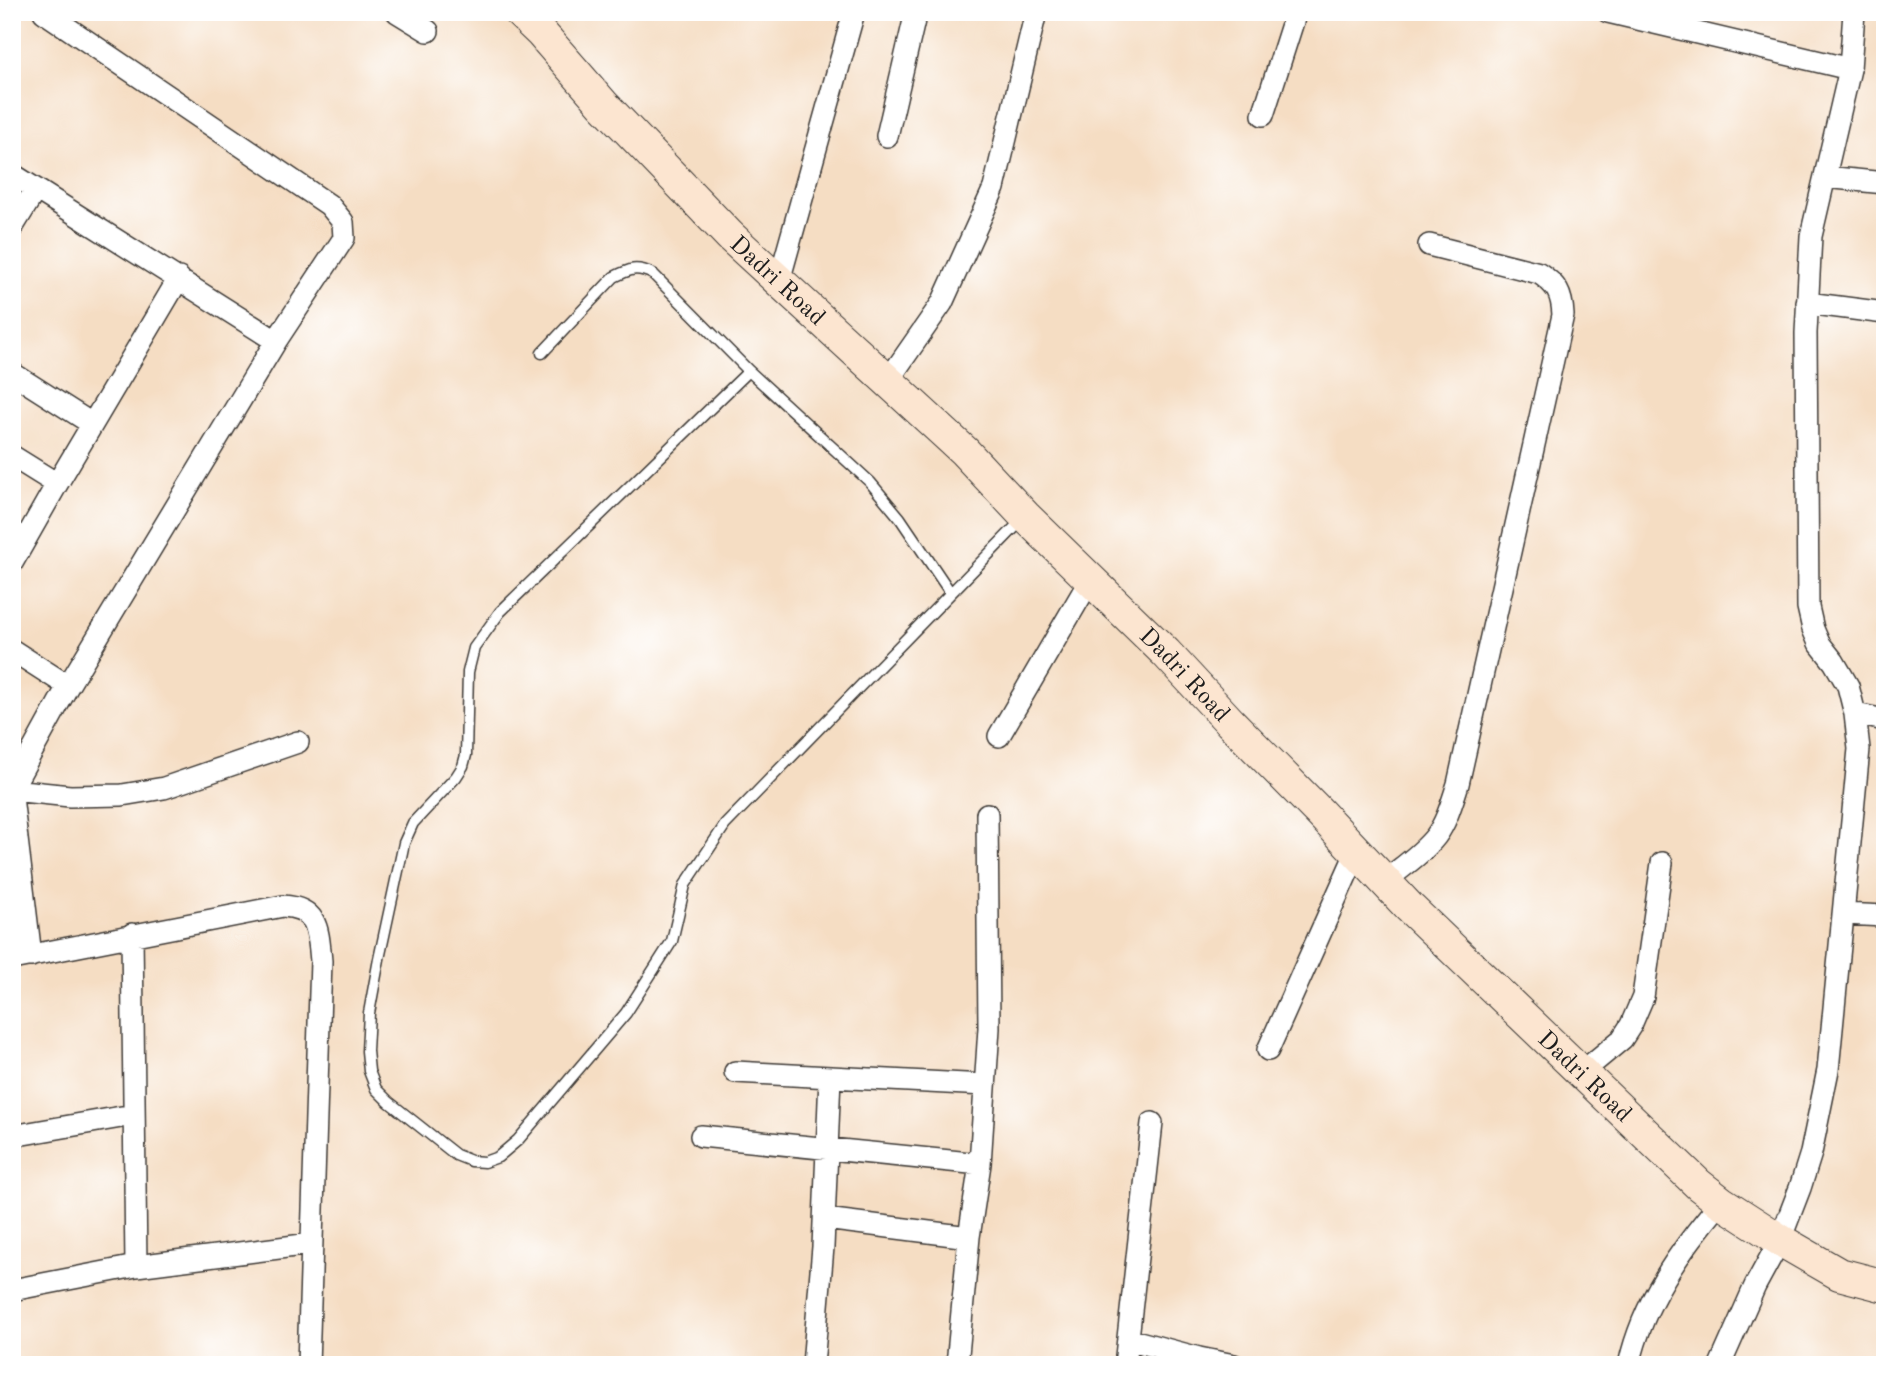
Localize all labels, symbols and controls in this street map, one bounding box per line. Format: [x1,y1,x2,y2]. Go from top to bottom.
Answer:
street label: Dadri Road [724,232,829,331]
street label: Dadri Road [1134,624,1233,727]
street label: Dadri Road [1532,1027,1635,1127]

